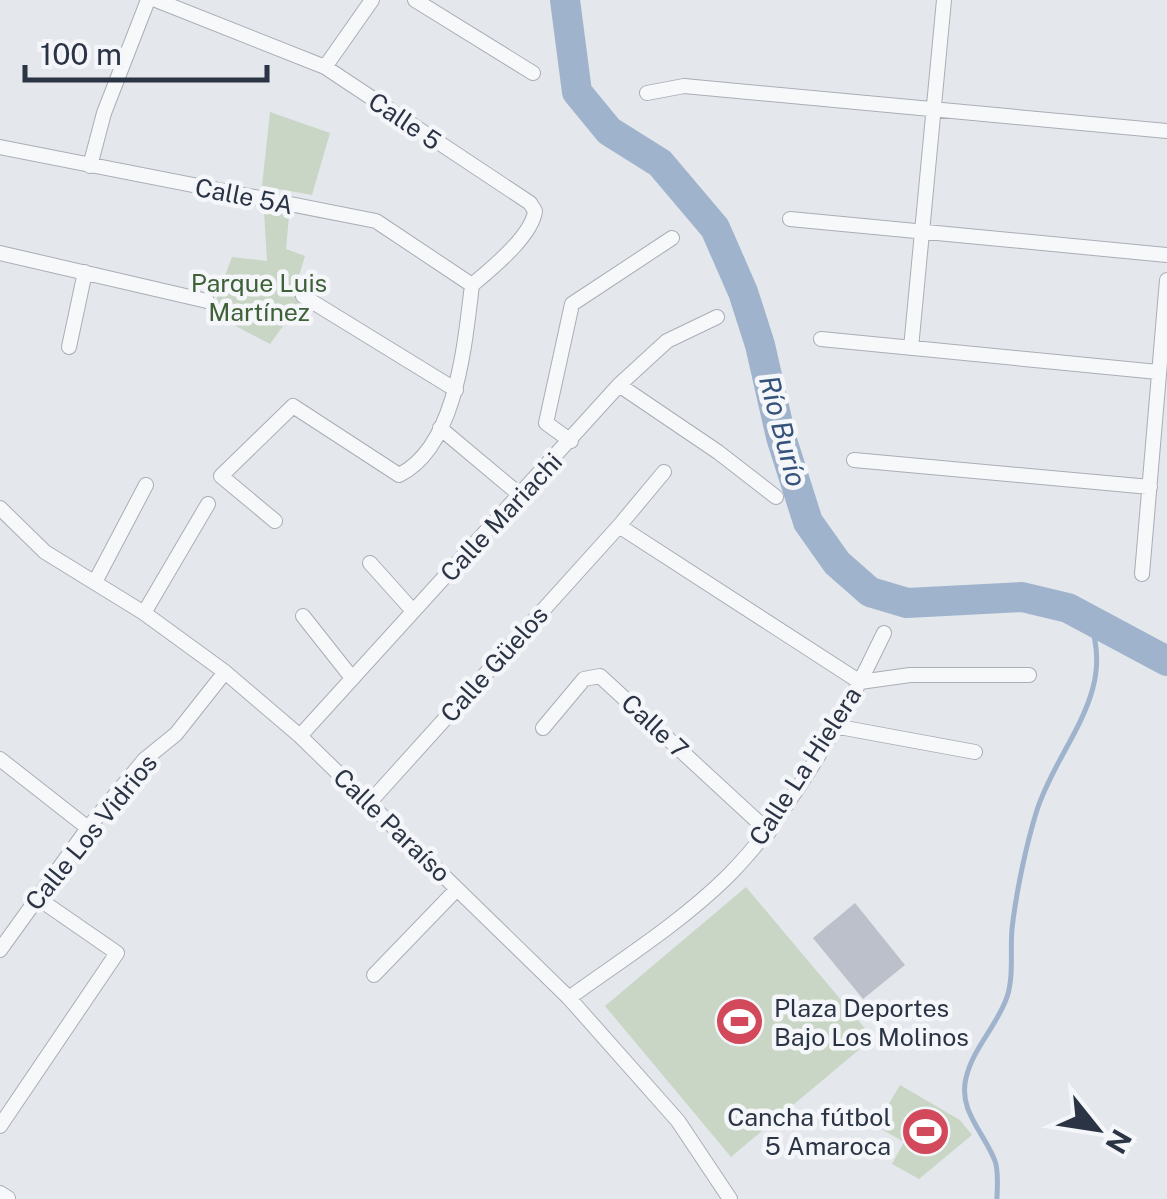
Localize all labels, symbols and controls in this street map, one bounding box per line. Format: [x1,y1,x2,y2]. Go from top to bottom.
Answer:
scale bar [25,20,268,82]
text: 100 m [40,36,122,72]
street label: Calle 5 [363,86,447,156]
street label: Calle 5A [193,172,295,220]
park label: Parque Luis Martínez [191,268,327,327]
water label: Río Burío [753,372,814,490]
street label: Calle Mariachi [434,447,568,587]
street label: Calle Güelos [434,600,554,728]
street label: Calle La Hielera [743,681,867,851]
street label: Calle 7 [615,688,695,764]
street label: Calle Los Vidrios [19,748,163,916]
street label: Calle Paraíso [327,762,457,888]
place label: Plaza Deportes Bajo Los Molinos [774,993,969,1052]
sports icon: Plaza Deportes Bajo Los Molinos [713,996,765,1048]
north arrow [1047,1079,1147,1179]
place label: Cancha fútbol 5 Amaroca [727,1102,891,1161]
sports icon: Cancha fútbol 5 Amaroca [900,1105,952,1157]
text: N [1099,1124,1139,1159]

